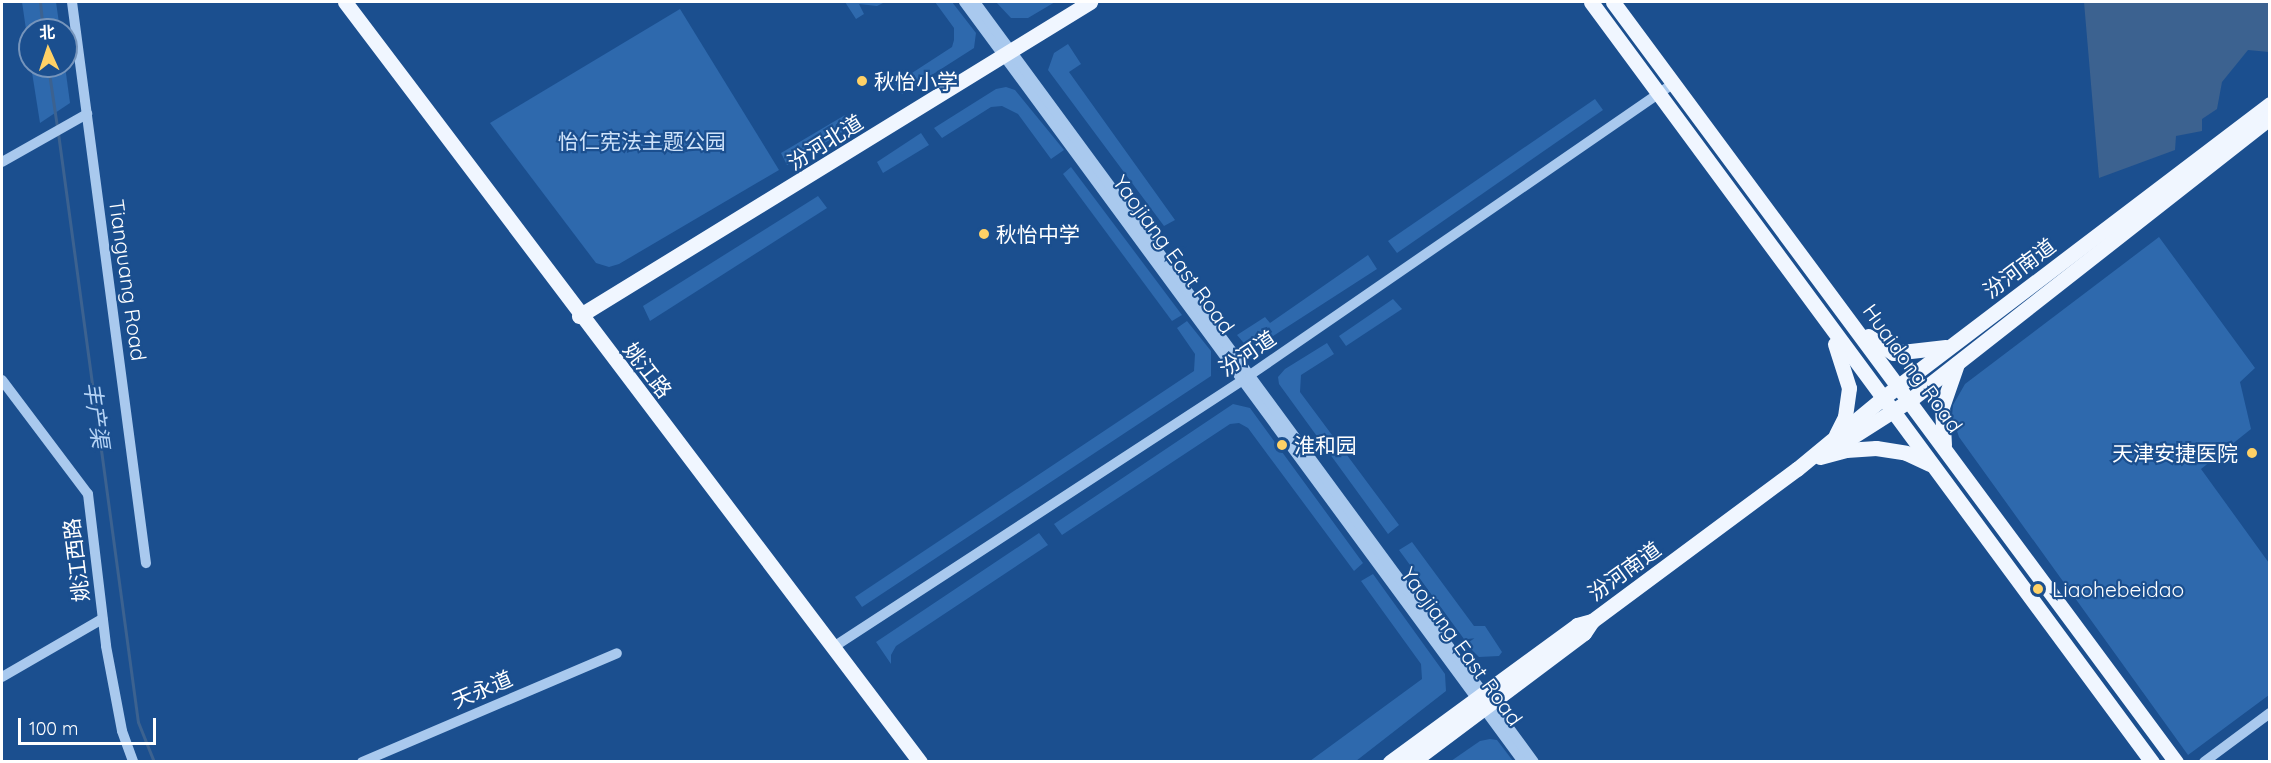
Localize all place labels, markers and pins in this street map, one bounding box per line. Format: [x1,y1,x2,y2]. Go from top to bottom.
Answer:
place label: 秋怡小学 [874,68,958,94]
marker: 秋怡小学 [855,74,869,88]
place label: 秋怡中学 [996,221,1080,247]
marker: 秋怡中学 [977,227,991,241]
place label: 淮和园 [1294,432,1357,458]
marker: 淮和园 [1275,438,1289,452]
place label: 天津安捷医院 [2112,440,2238,466]
marker: 天津安捷医院 [2243,444,2261,462]
place label: Liaohebeidao [2052,576,2184,602]
marker: Liaohebeidao [2029,580,2047,598]

